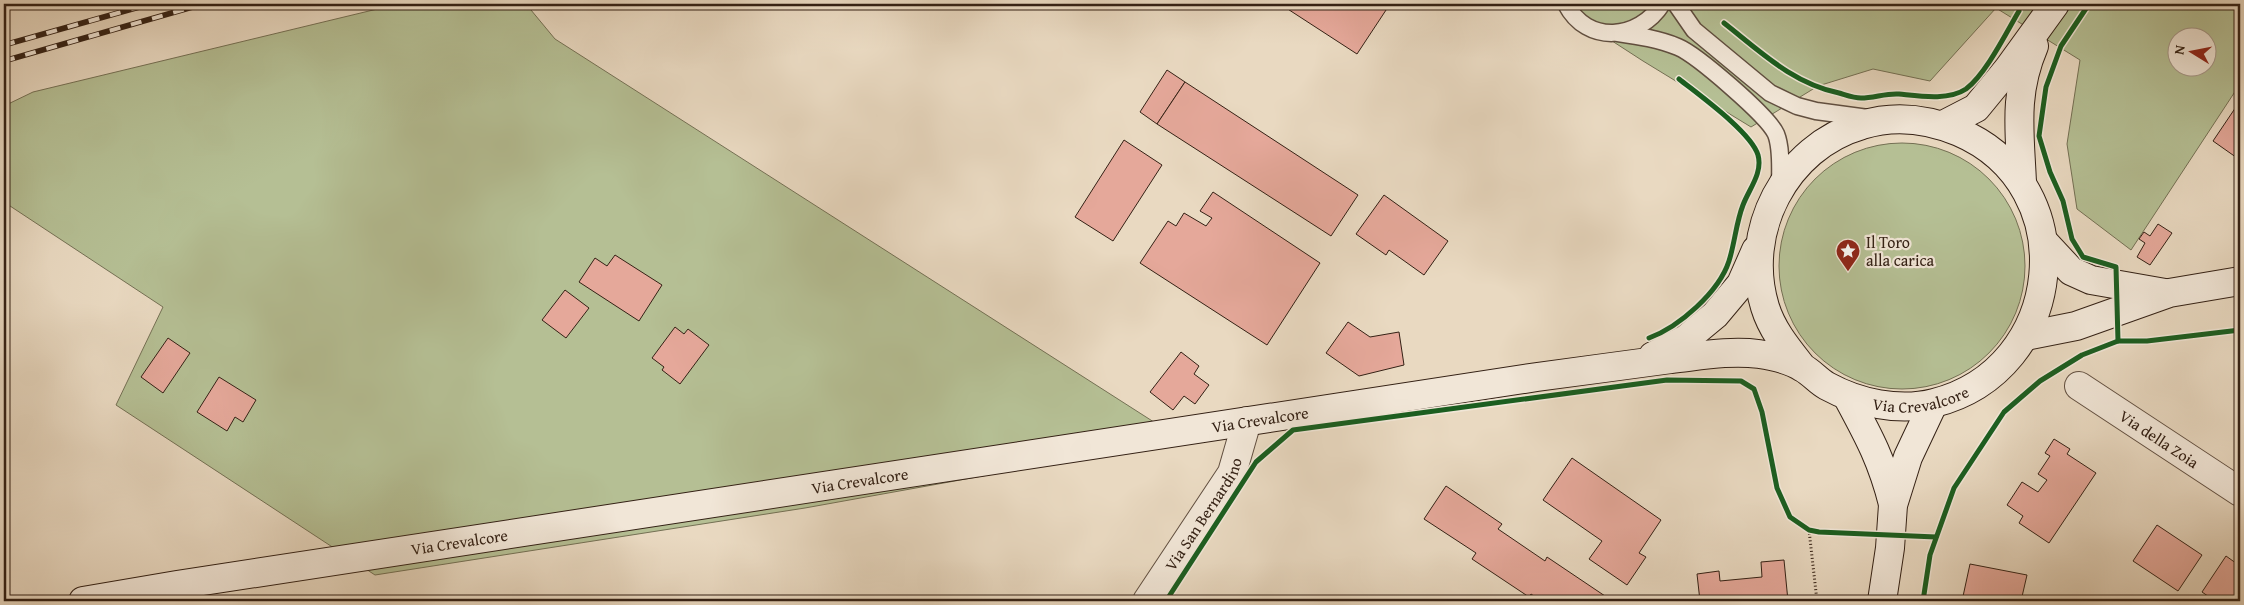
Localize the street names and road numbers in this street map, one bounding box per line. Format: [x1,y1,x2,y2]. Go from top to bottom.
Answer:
street label: Via Crevalcore [1871,380,1973,419]
street label: Via Crevalcore [1210,400,1310,439]
street label: Via della Zoia [2115,404,2204,474]
street label: Via San Bernardino [1158,455,1248,575]
street label: Via Crevalcore [810,461,910,500]
street label: Via Crevalcore [409,523,509,561]

